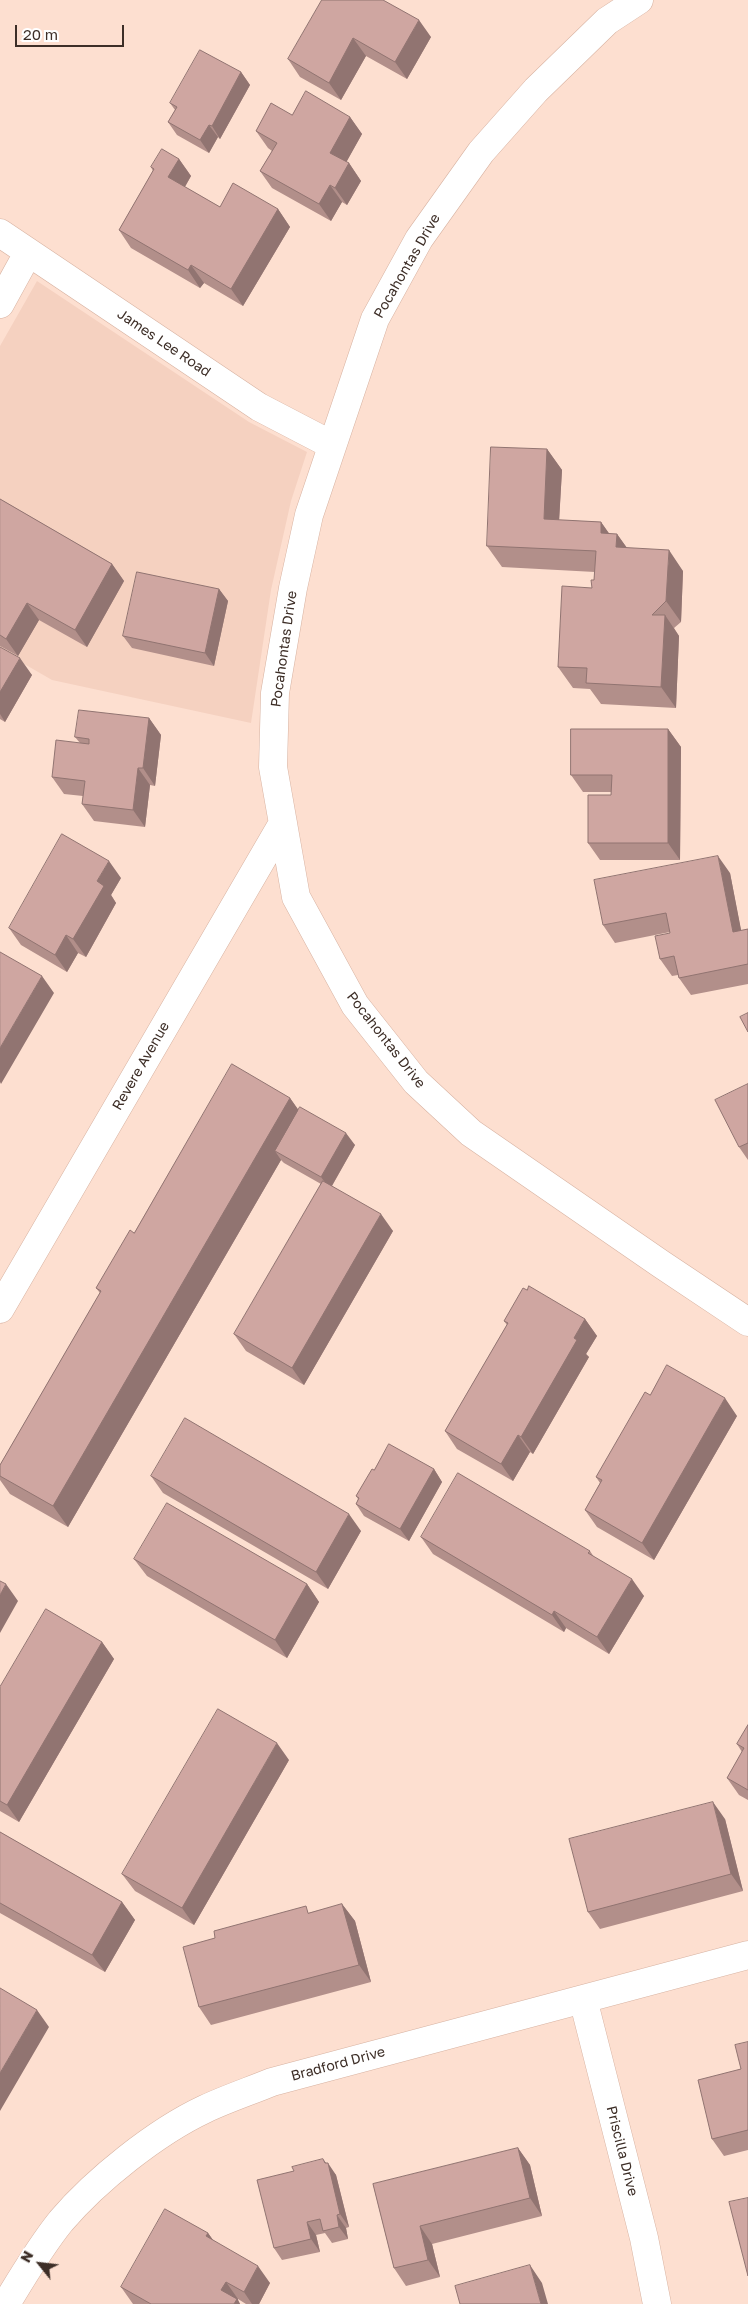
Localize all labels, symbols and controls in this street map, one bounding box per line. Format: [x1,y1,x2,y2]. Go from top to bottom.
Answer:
scale bar [18,15,126,47]
text: 20 m [23,25,58,43]
street label: Pocahontas Drive [370,211,444,321]
street label: James Lee Road [114,306,214,380]
street label: Pocahontas Drive [268,590,300,708]
street label: Pocahontas Drive [343,989,429,1091]
street label: Revere Avenue [109,1019,173,1113]
street label: Bradford Drive [289,2043,387,2085]
street label: Priscilla Drive [603,2104,641,2198]
north arrow [15,2239,65,2289]
text: N [16,2248,36,2265]

